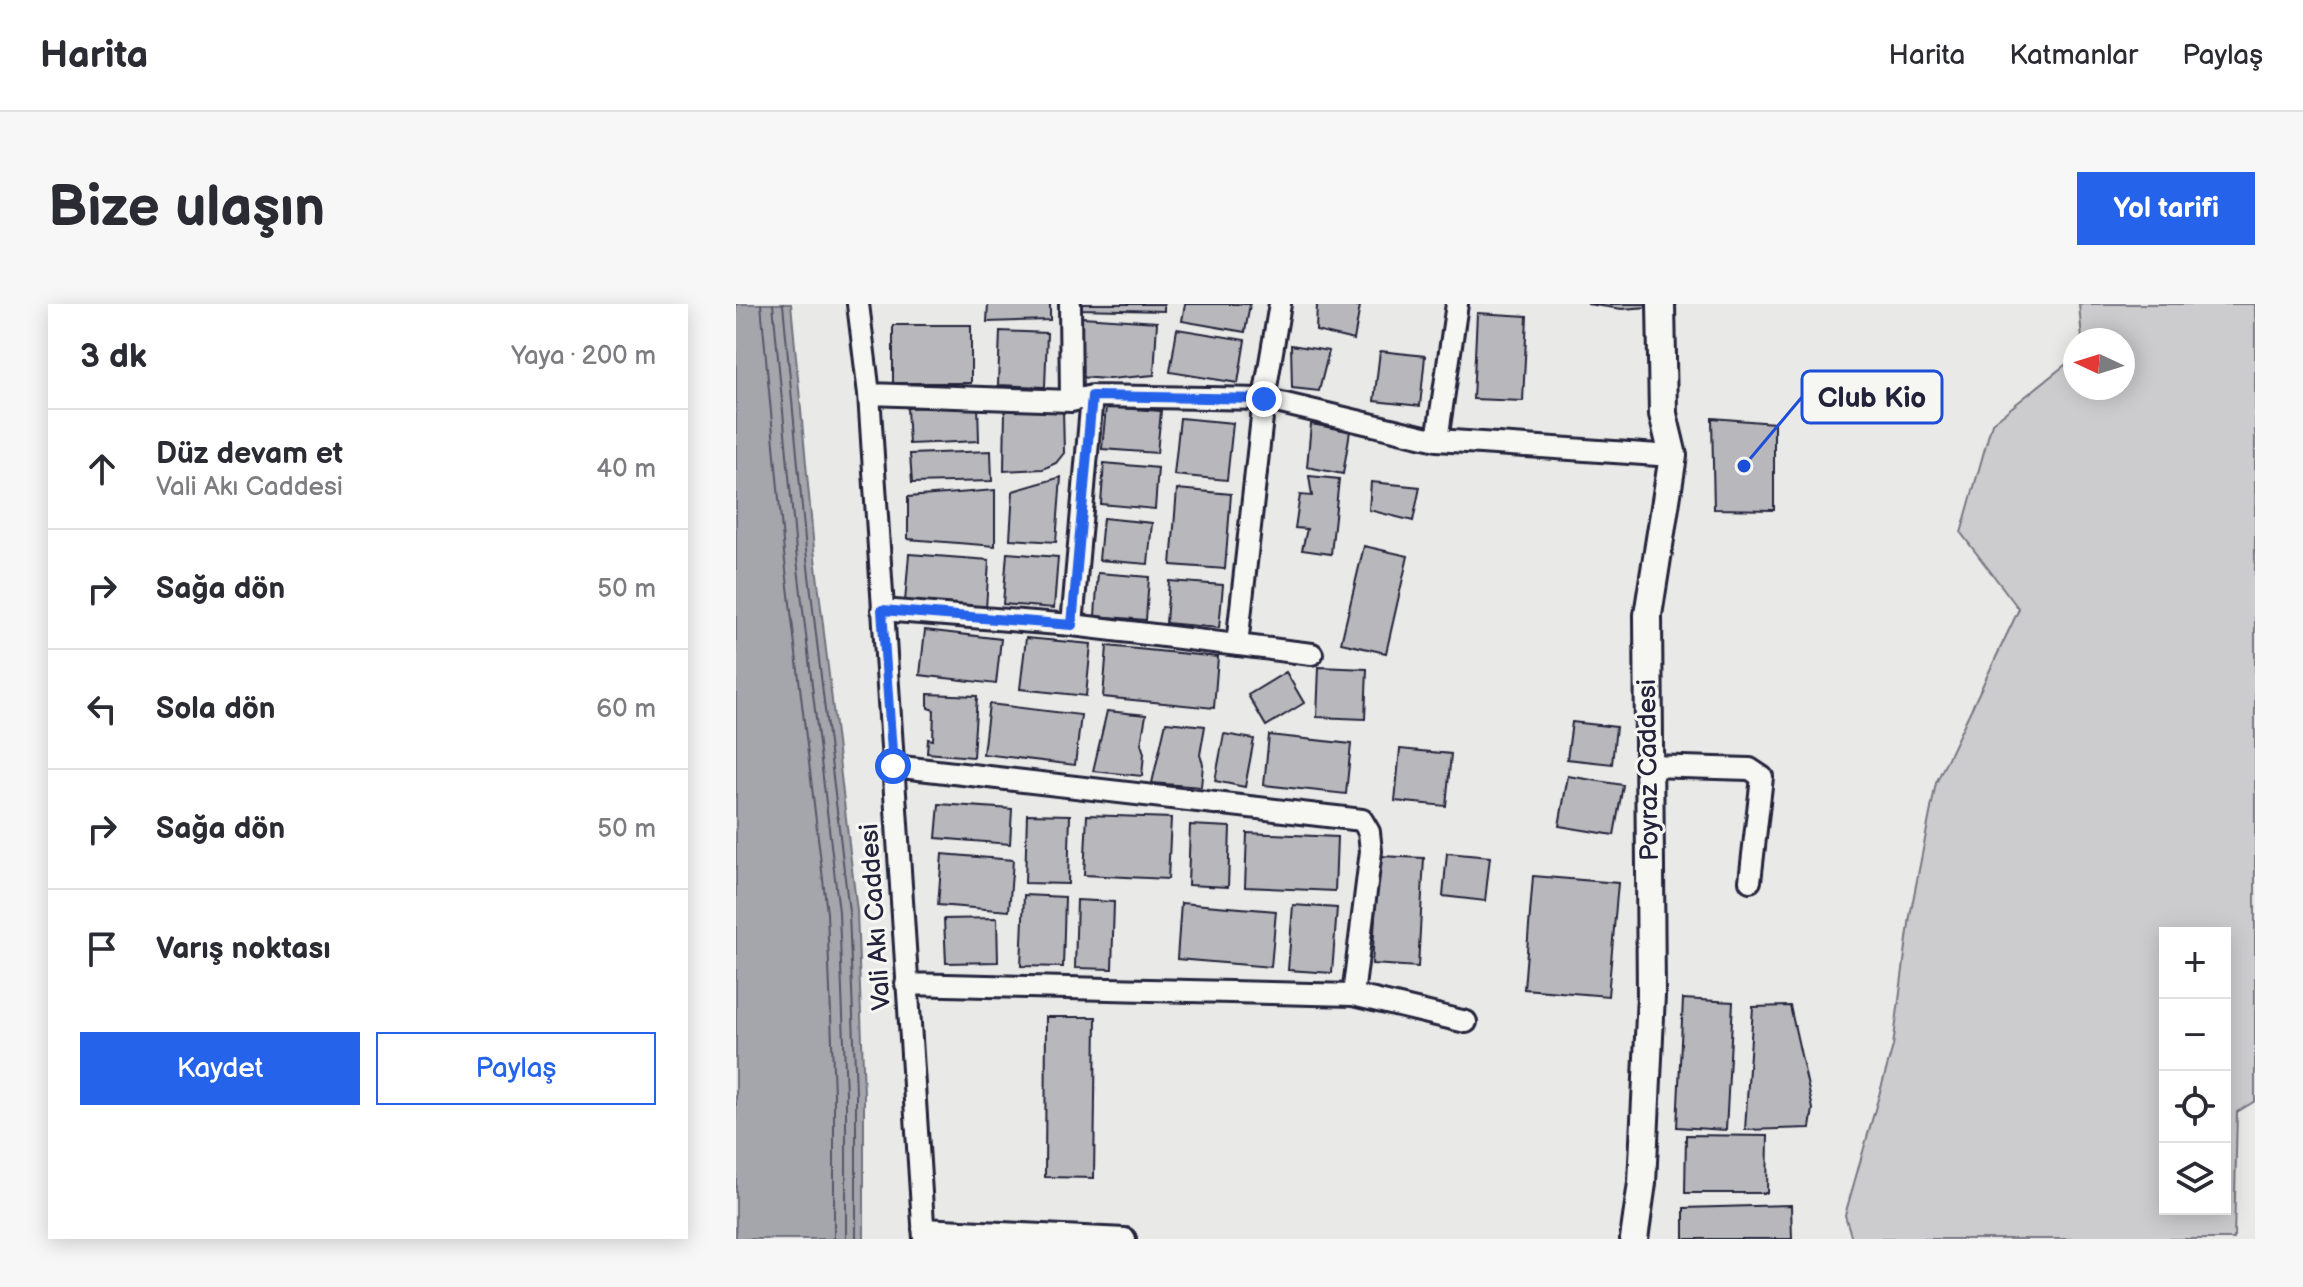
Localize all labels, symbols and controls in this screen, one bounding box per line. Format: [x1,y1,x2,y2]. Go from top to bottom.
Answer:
text: Harita [40,33,148,78]
text: Harita [1889,39,1965,72]
text: Katmanlar [2009,39,2138,72]
text: Paylaş [2182,39,2263,72]
button: Yol tarifi [2077,172,2255,245]
text: Bize ulaşın [48,175,325,242]
north arrow [2063,328,2135,400]
text: 3 dk [80,336,147,377]
text: Yaya · 200 m [511,341,656,372]
callout: Club Kio [1802,371,1942,423]
route end [1246,381,1282,417]
text: Club Kio [1818,382,1926,415]
text: Düz devam et [156,436,343,472]
icon: ahead [80,447,124,491]
text: 40 m [596,454,656,485]
text: Vali Akı Caddesi [156,472,343,503]
icon: right [80,567,124,611]
text: Sağa dön [156,571,285,607]
text: 50 m [597,574,656,605]
street label: Poyraz Caddesi [1632,679,1666,861]
icon: left [80,687,124,731]
text: Sola dön [156,691,276,727]
text: 60 m [596,694,656,725]
route start [875,748,911,784]
icon: right [80,807,124,851]
text: Sağa dön [156,811,285,847]
text: 50 m [597,814,656,845]
street label: Vali Akı Caddesi [854,823,898,1011]
icon: arrive [80,927,124,971]
map controls [2159,927,2231,1215]
button: + [2159,927,2231,999]
text: Varış noktası [156,931,331,967]
button: − [2159,999,2231,1071]
button: Kaydet [80,1032,360,1105]
button: Paylaş [376,1032,656,1105]
button: locate [2159,1071,2231,1143]
button: layers [2159,1143,2231,1215]

